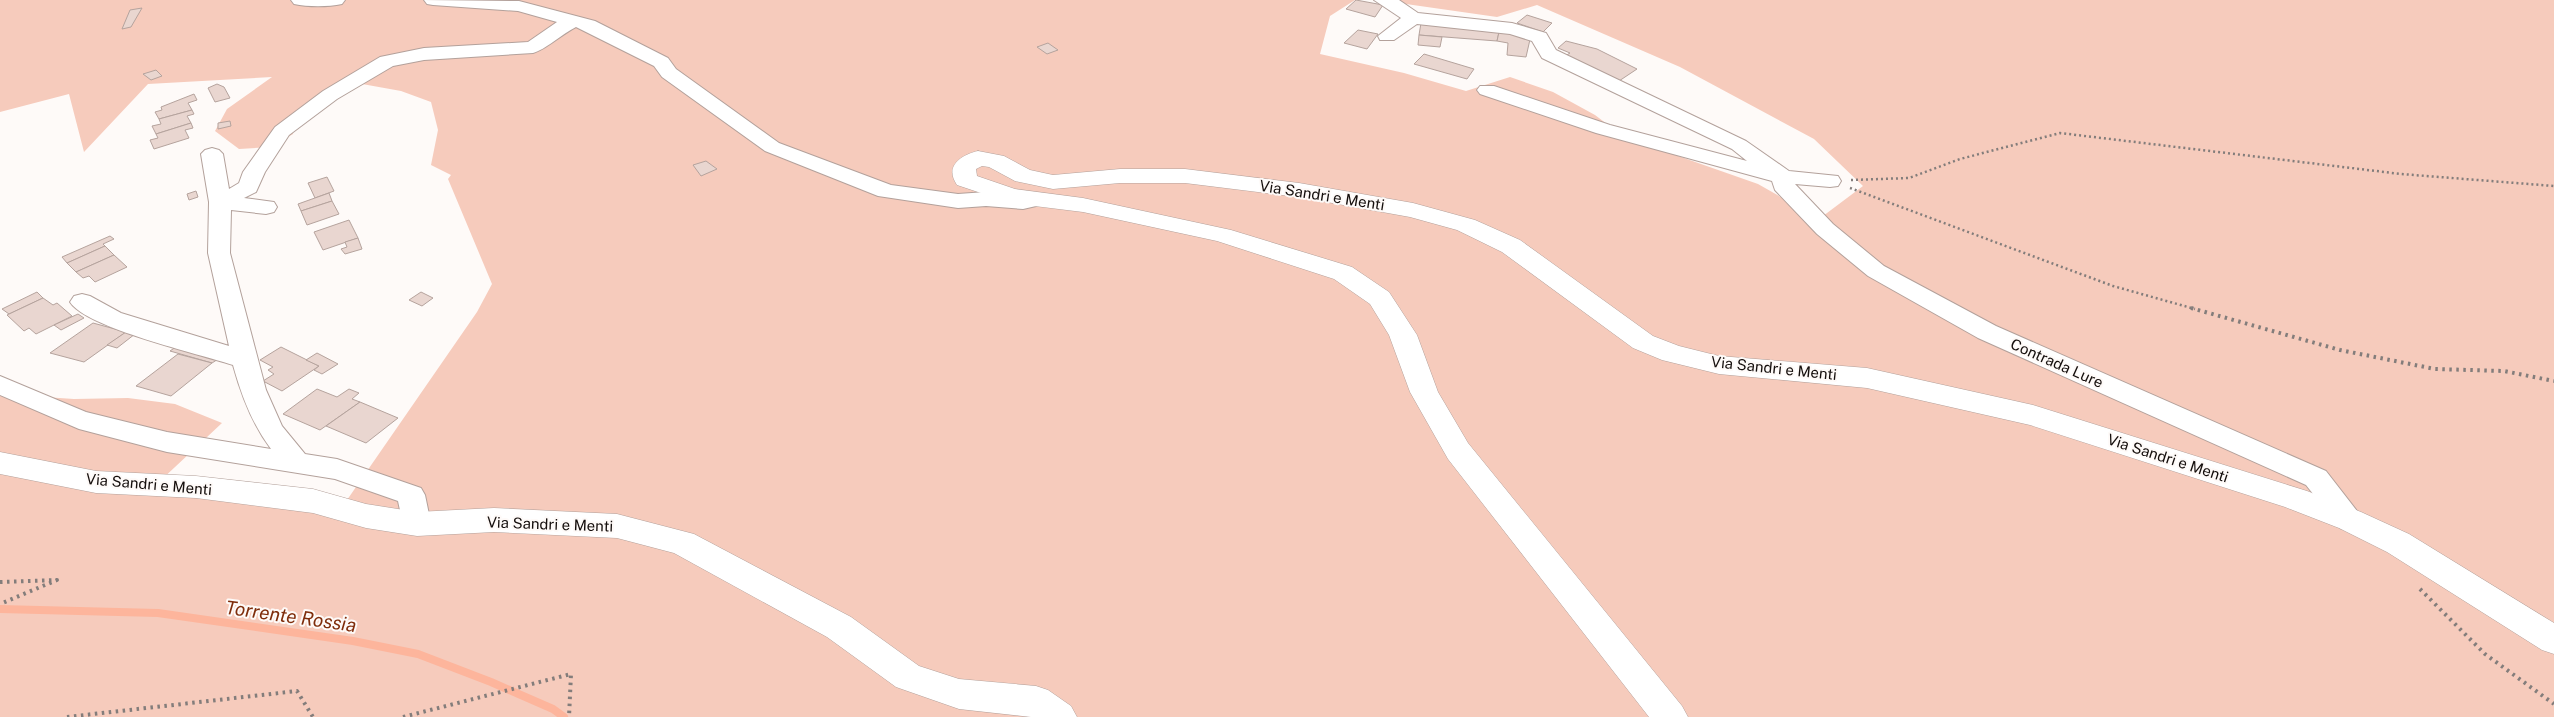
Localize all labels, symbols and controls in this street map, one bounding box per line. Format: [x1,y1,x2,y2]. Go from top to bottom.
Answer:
street label: Via Sandri e Menti [1258,177,1386,213]
street label: Contrada Lure [2008,335,2106,391]
street label: Via Sandri e Menti [1710,353,1838,383]
street label: Via Sandri e Menti [2105,430,2231,486]
street label: Via Sandri e Menti [85,470,213,498]
street label: Via Sandri e Menti [487,513,613,535]
water label: Torrente Rossia [224,596,358,636]

